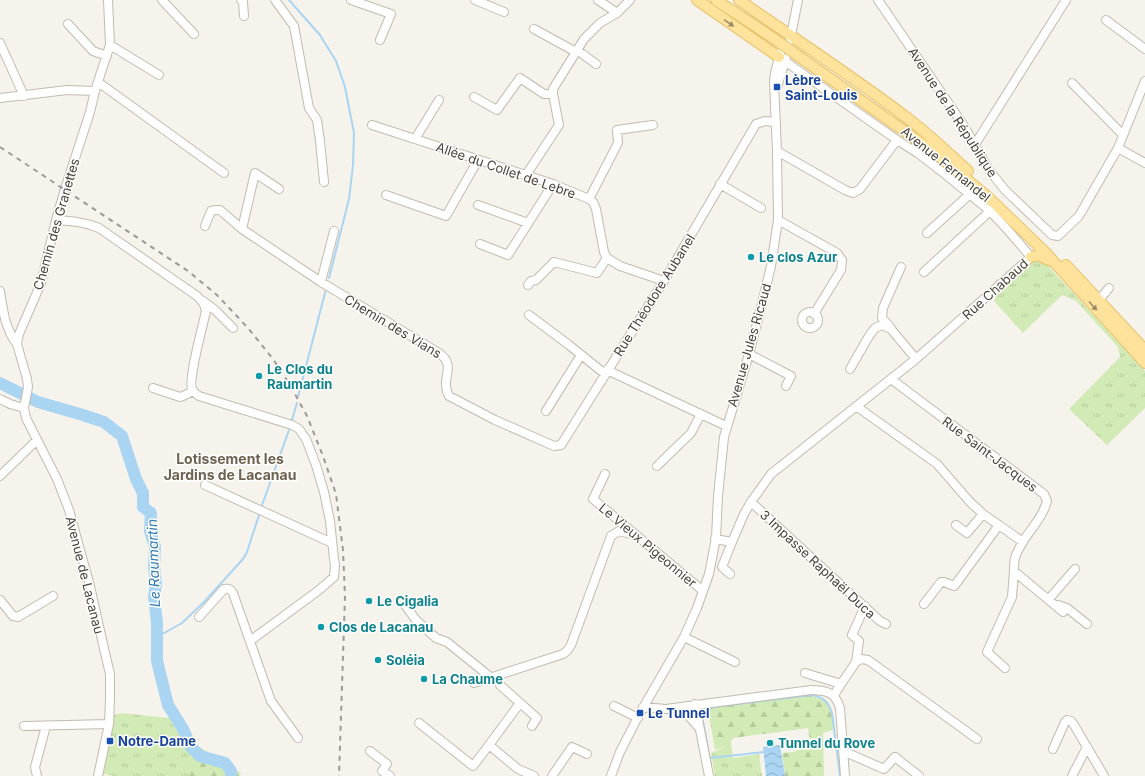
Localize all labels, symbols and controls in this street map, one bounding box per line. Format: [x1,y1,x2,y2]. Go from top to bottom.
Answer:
one-way arrow [724,19,734,27]
street label: Avenue de la République [905,44,1001,180]
place label: Lèbre Saint-Louis [785,72,858,103]
marker: Lèbre Saint-Louis [772,82,782,92]
street label: Avenue Fernandel [898,123,994,205]
street label: Allée du Collet de Lebre [434,139,578,201]
street label: Chemin des Granettes [30,156,83,292]
street label: Rue Théodore Aubanel [610,231,698,359]
place label: Le clos Azur [759,249,838,265]
marker: Le clos Azur [746,252,756,262]
street label: Rue Chabaud [959,255,1031,323]
street label: Avenue Jules Ricaud [724,281,774,409]
street label: Chemin des Vians [341,291,445,361]
one-way arrow [1088,301,1098,311]
place label: Le Clos du Raumartin [267,361,333,392]
marker: Le Clos du Raumartin [254,371,264,381]
street label: Rue Saint-Jacques [939,413,1041,495]
district label: Lotissement les Jardins de Lacanau [164,450,296,483]
street label: Le Vieux Pigeonnier [596,499,700,591]
street label: 3 Impasse Raphaël Duca [757,506,879,622]
street label: Avenue de Lacanau [63,515,107,635]
water label: Le Raumartin [143,519,163,607]
place label: Le Cigalia [377,593,439,609]
marker: Le Cigalia [364,596,374,606]
place label: Clos de Lacanau [329,619,433,635]
marker: Clos de Lacanau [316,622,326,632]
place label: Soléia [386,652,425,668]
marker: Soléia [373,655,383,665]
place label: La Chaume [432,671,503,687]
marker: La Chaume [419,674,429,684]
place label: Le Tunnel [648,705,709,721]
marker: Le Tunnel [635,708,645,718]
place label: Notre-Dame [118,733,196,749]
place label: Tunnel du Rove [778,735,875,751]
marker: Notre-Dame [105,736,115,746]
marker: Tunnel du Rove [765,738,775,748]

